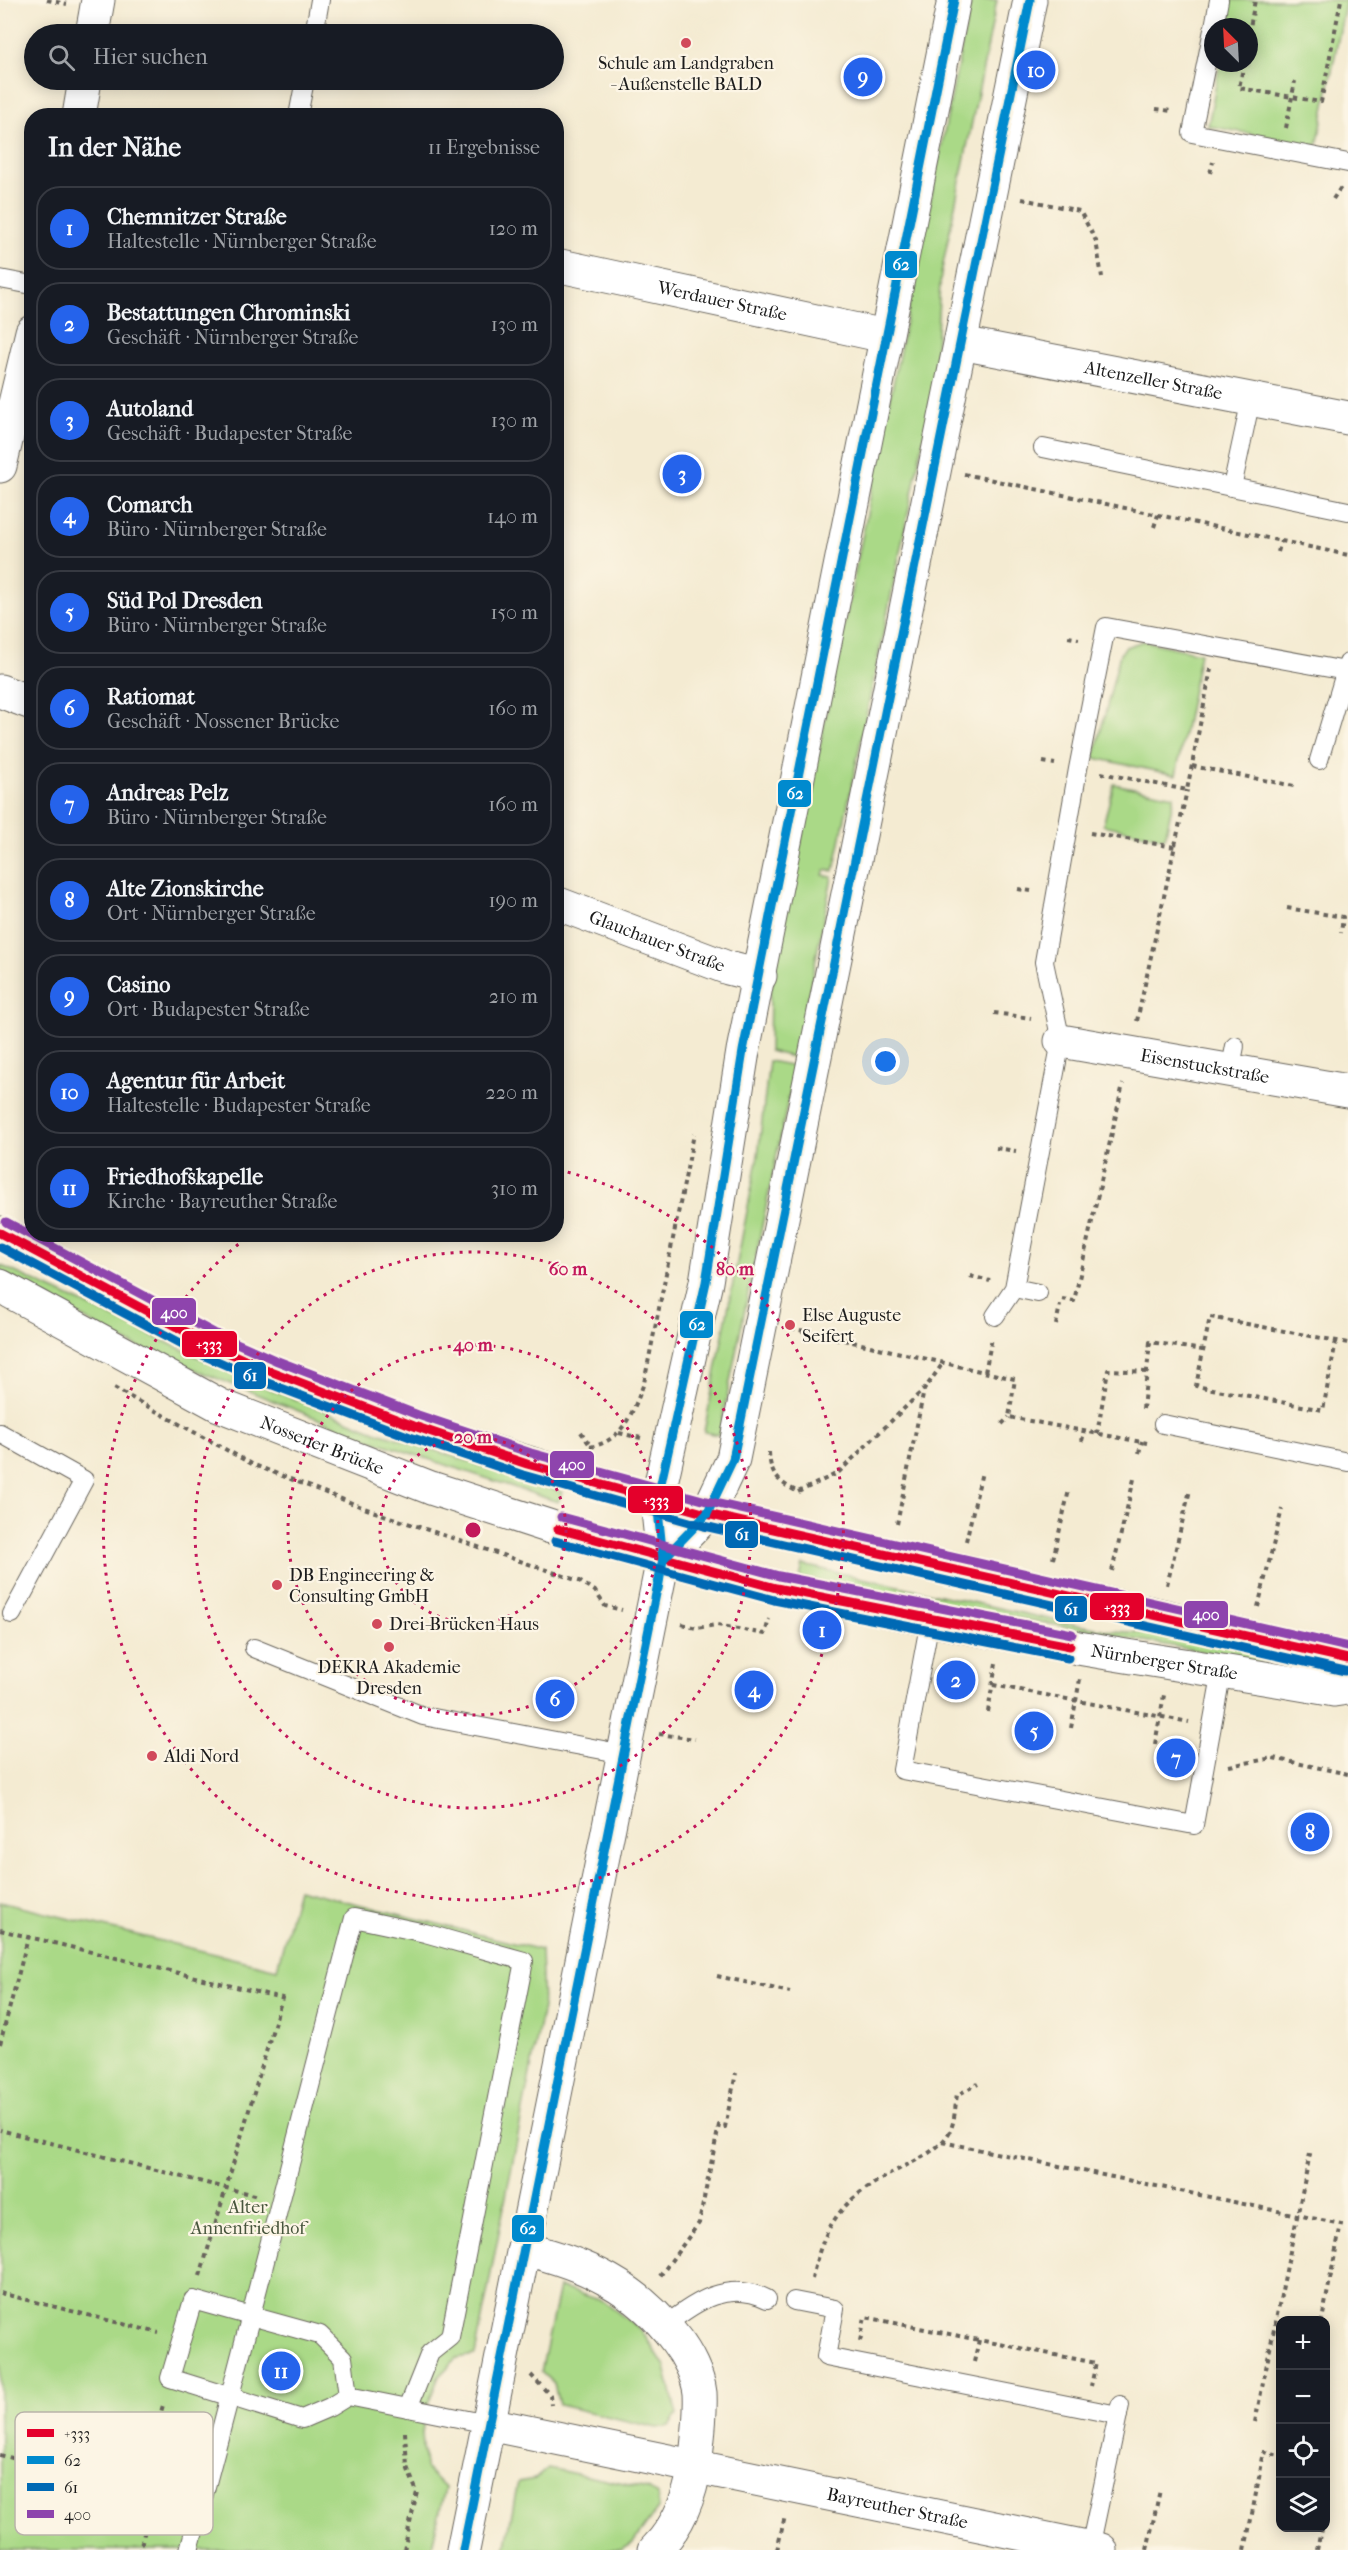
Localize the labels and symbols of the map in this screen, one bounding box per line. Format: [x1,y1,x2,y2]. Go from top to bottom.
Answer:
north arrow [1204,18,1258,72]
marker: Schule am Landgraben - Außenstelle BALD [679,36,693,50]
pin: 10 [1016,48,1056,92]
place label: Schule am Landgraben - Außenstelle BALD [598,53,774,95]
pin: 9 [844,54,882,100]
line badge: 62 [884,250,918,279]
text: 62 [893,255,909,274]
street label: Werdauer Straße [654,277,789,326]
street label: Altenzeller Straße [1082,357,1224,404]
pin: 3 [662,452,702,496]
line badge: 62 [777,779,812,808]
text: 62 [787,784,803,803]
street label: Glauchauer Straße [586,906,728,977]
street label: Eisenstuckstraße [1139,1045,1271,1088]
your location [871,1047,900,1076]
text: 60 m [549,1259,588,1280]
text: 80 m [716,1259,755,1280]
line badge: 400 [151,1297,197,1326]
text: 400 [159,1303,188,1323]
place label: Else Auguste Seifert [802,1305,901,1347]
line badge: 62 [679,1310,714,1339]
text: 62 [689,1315,705,1334]
marker: Else Auguste Seifert [783,1318,797,1332]
line badge: +333 [181,1330,238,1358]
text: +333 [196,1335,222,1355]
text: 40 m [452,1335,494,1356]
line badge: 61 [233,1361,267,1390]
text: 61 [243,1366,257,1385]
street label: Nossener Brücke [257,1412,387,1480]
text: 20 m [454,1427,493,1448]
line badge: 400 [549,1450,595,1479]
text: 400 [557,1455,586,1475]
line badge: +333 [627,1485,684,1514]
text: +333 [643,1491,669,1511]
centre of rings [463,1520,483,1540]
line badge: 61 [724,1520,759,1549]
text: 61 [735,1525,749,1544]
place label: DB Engineering & Consulting GmbH [289,1565,435,1607]
marker: DB Engineering & Consulting GmbH [270,1578,284,1592]
line badge: +333 [1089,1592,1145,1621]
line badge: 61 [1054,1595,1088,1623]
text: +333 [1104,1598,1130,1618]
text: 61 [1064,1600,1078,1619]
line badge: 400 [1183,1600,1229,1629]
text: 400 [1191,1605,1220,1625]
pin: 1 [802,1608,842,1652]
place label: Drei-Brücken-Haus [389,1614,539,1635]
marker: Drei-Brücken-Haus [370,1617,384,1631]
marker: DEKRA Akademie Dresden [382,1640,396,1654]
street label: Nürnberger Straße [1089,1640,1239,1685]
place label: DEKRA Akademie Dresden [317,1657,461,1699]
pin: 2 [936,1658,976,1702]
pin: 4 [734,1668,774,1712]
pin: 6 [536,1676,574,1722]
pin: 5 [1014,1708,1054,1754]
pin: 7 [1156,1736,1196,1780]
place label: Aldi Nord [163,1746,239,1767]
marker: Aldi Nord [145,1749,159,1763]
pin: 8 [1290,1810,1330,1854]
park label: Alter Annenfriedhof [190,2197,309,2239]
line badge: 62 [511,2214,545,2243]
text: 62 [520,2219,536,2238]
pin: 11 [262,2348,300,2394]
legend [15,2412,213,2535]
text: +333 [64,2424,90,2443]
text: 62 [64,2451,81,2470]
text: 61 [64,2478,78,2497]
street label: Bayreuther Straße [825,2484,970,2533]
text: 400 [64,2505,91,2524]

